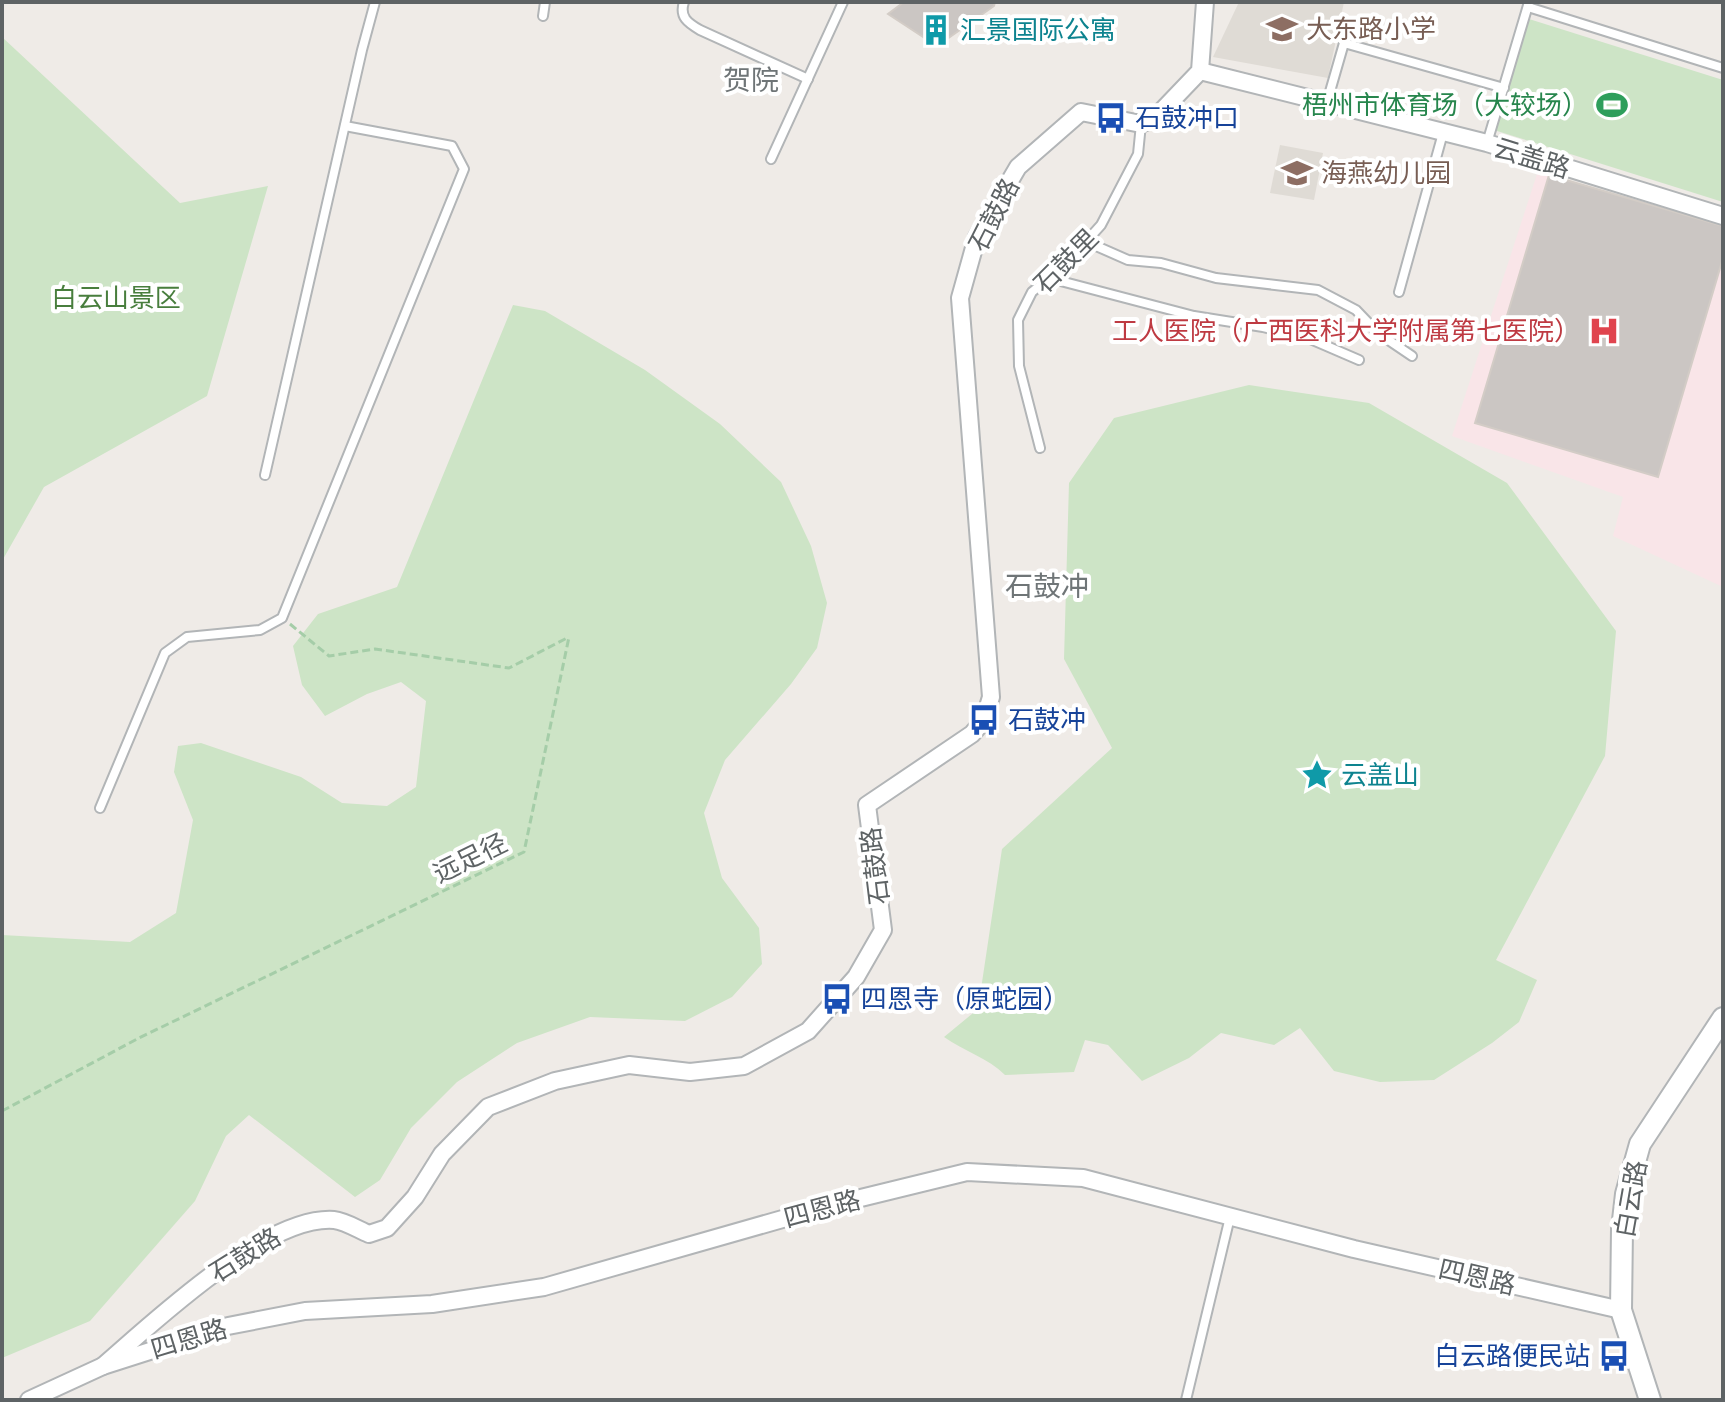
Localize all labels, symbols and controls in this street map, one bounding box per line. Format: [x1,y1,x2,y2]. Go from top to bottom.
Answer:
school or university icon: 大东路小学 [1265,12,1299,46]
building icon: 汇景国际公寓 [919,13,953,47]
place label: 大东路小学 [1306,15,1436,48]
place label: 汇景国际公寓 [960,16,1116,49]
district label: 贺院 [723,65,779,101]
sports icon: 梧州市体育场（大较场） [1595,88,1629,122]
place label: 梧州市体育场（大较场） [1302,91,1588,124]
bus stop icon: 石鼓冲口 [1094,101,1128,135]
place label: 石鼓冲口 [1135,104,1239,137]
street label: 云盖路 [1489,133,1573,188]
school or university icon: 海燕幼儿园 [1280,156,1314,190]
place label: 海燕幼儿园 [1321,159,1451,192]
street label: 石鼓路 [964,174,1029,258]
street label: 石鼓里 [1029,224,1107,302]
park label: 白云山景区 [51,284,181,317]
hospital icon: 工人医院（广西医科大学附属第七医院） [1587,314,1621,348]
place label: 工人医院（广西医科大学附属第七医院） [1112,317,1580,350]
district label: 石鼓冲 [1005,571,1089,607]
bus stop icon: 石鼓冲 [967,703,1001,737]
place label: 石鼓冲 [1008,706,1086,739]
place icon: 云盖山 [1300,758,1334,792]
place label: 云盖山 [1341,761,1419,794]
street label: 石鼓路 [856,825,899,906]
street label: 远足径 [429,828,513,892]
bus stop icon: 四恩寺（原蛇园） [820,982,854,1016]
place label: 四恩寺（原蛇园） [861,985,1069,1018]
street label: 白云路 [1610,1158,1656,1241]
street label: 四恩路 [781,1185,865,1237]
street label: 石鼓路 [205,1222,288,1292]
street label: 四恩路 [1435,1255,1518,1304]
street label: 四恩路 [148,1314,232,1369]
bus stop icon: 白云路便民站 [1597,1339,1631,1373]
place label: 白云路便民站 [1434,1342,1590,1375]

